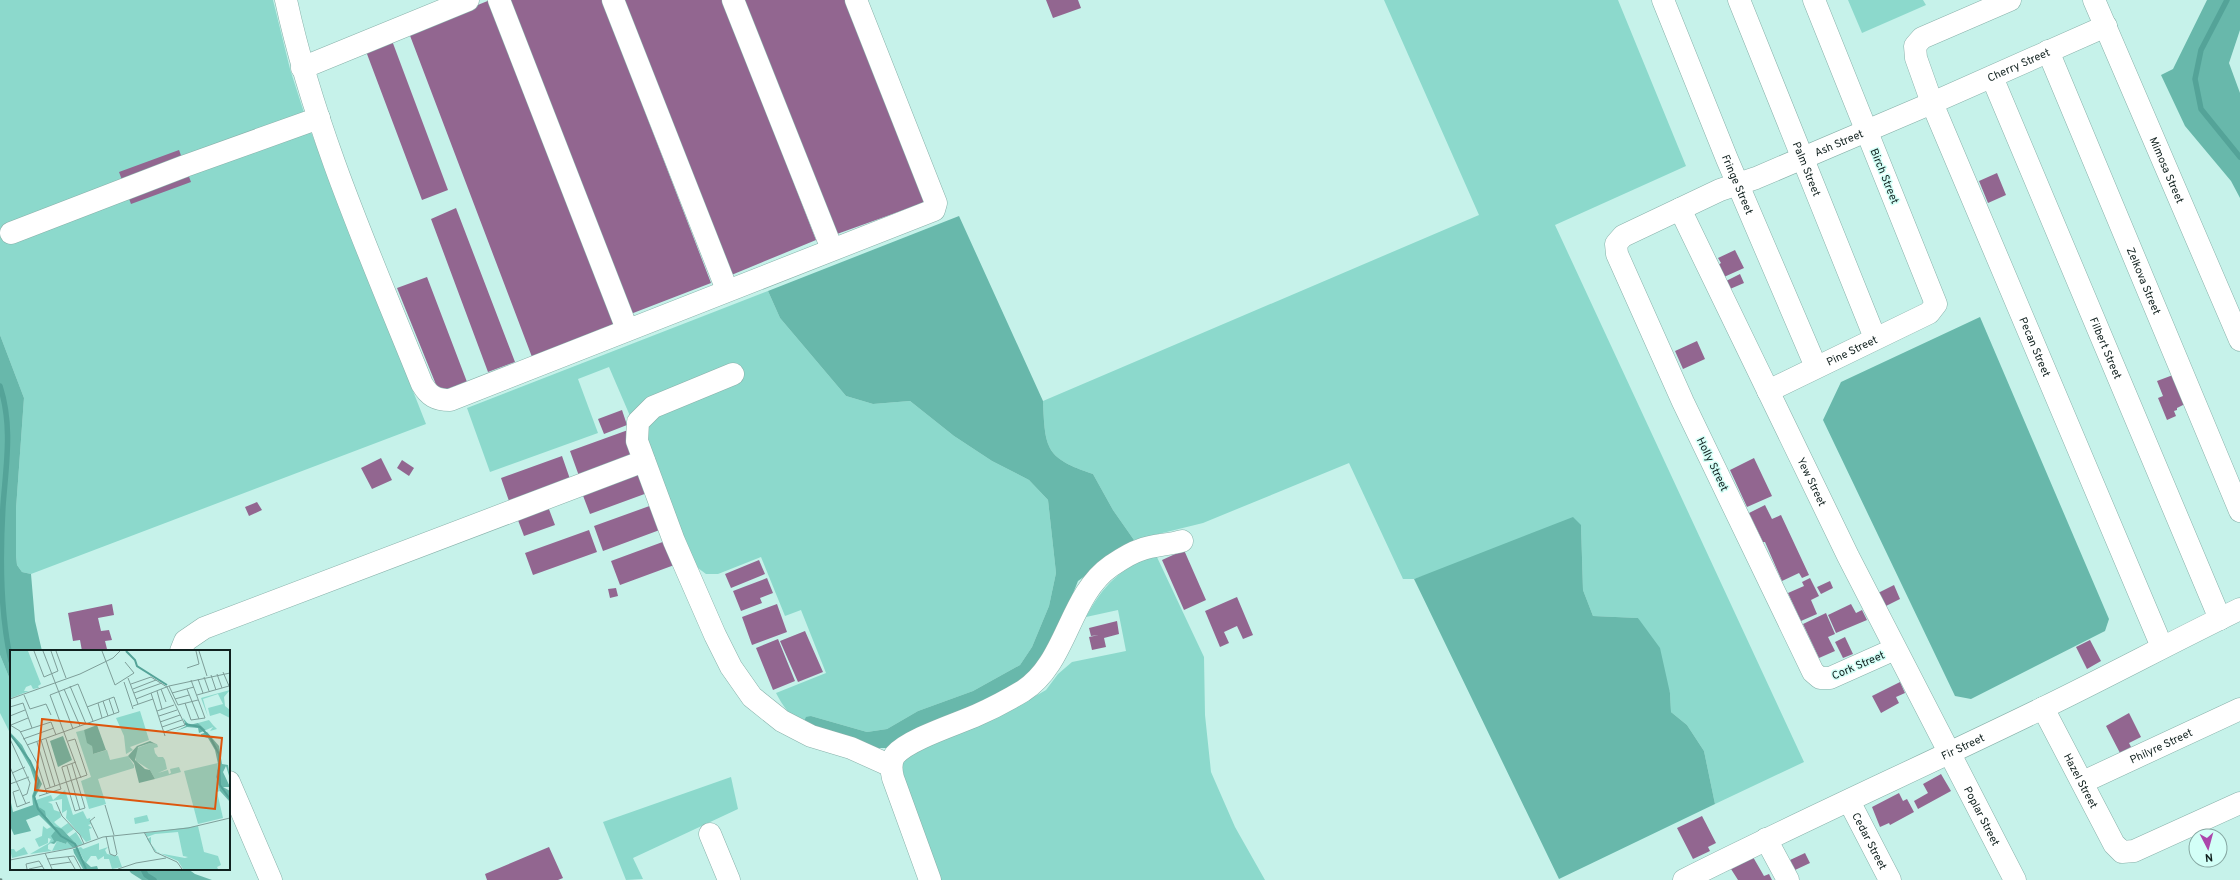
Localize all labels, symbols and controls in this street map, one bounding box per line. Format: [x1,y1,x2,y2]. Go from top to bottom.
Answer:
street label: Cherry Street [1985,46,2052,86]
street label: Ash Street [1813,127,1866,160]
street label: Mimosa Street [2146,135,2187,206]
street label: Palm Street [1789,140,1823,199]
street label: Birch Street [1867,147,1902,206]
street label: Fringe Street [1718,153,1756,217]
street label: Zelkova Street [2123,245,2163,317]
street label: Pecan Street [2015,315,2053,379]
street label: Filbert Street [2086,315,2124,381]
street label: Pine Street [1824,333,1880,370]
street label: Holly Street [1693,435,1731,494]
street label: Yew Street [1793,455,1829,509]
street label: Cork Street [1830,648,1887,683]
inset map [10,650,230,870]
street label: Philyre Street [2128,726,2195,767]
street label: Fir Street [1939,731,1987,764]
street label: Hazel Street [2060,751,2100,811]
street label: Poplar Street [1960,784,2002,849]
street label: Cedar Street [1848,810,1889,872]
north arrow [2188,828,2228,868]
text: N [2204,850,2214,864]

